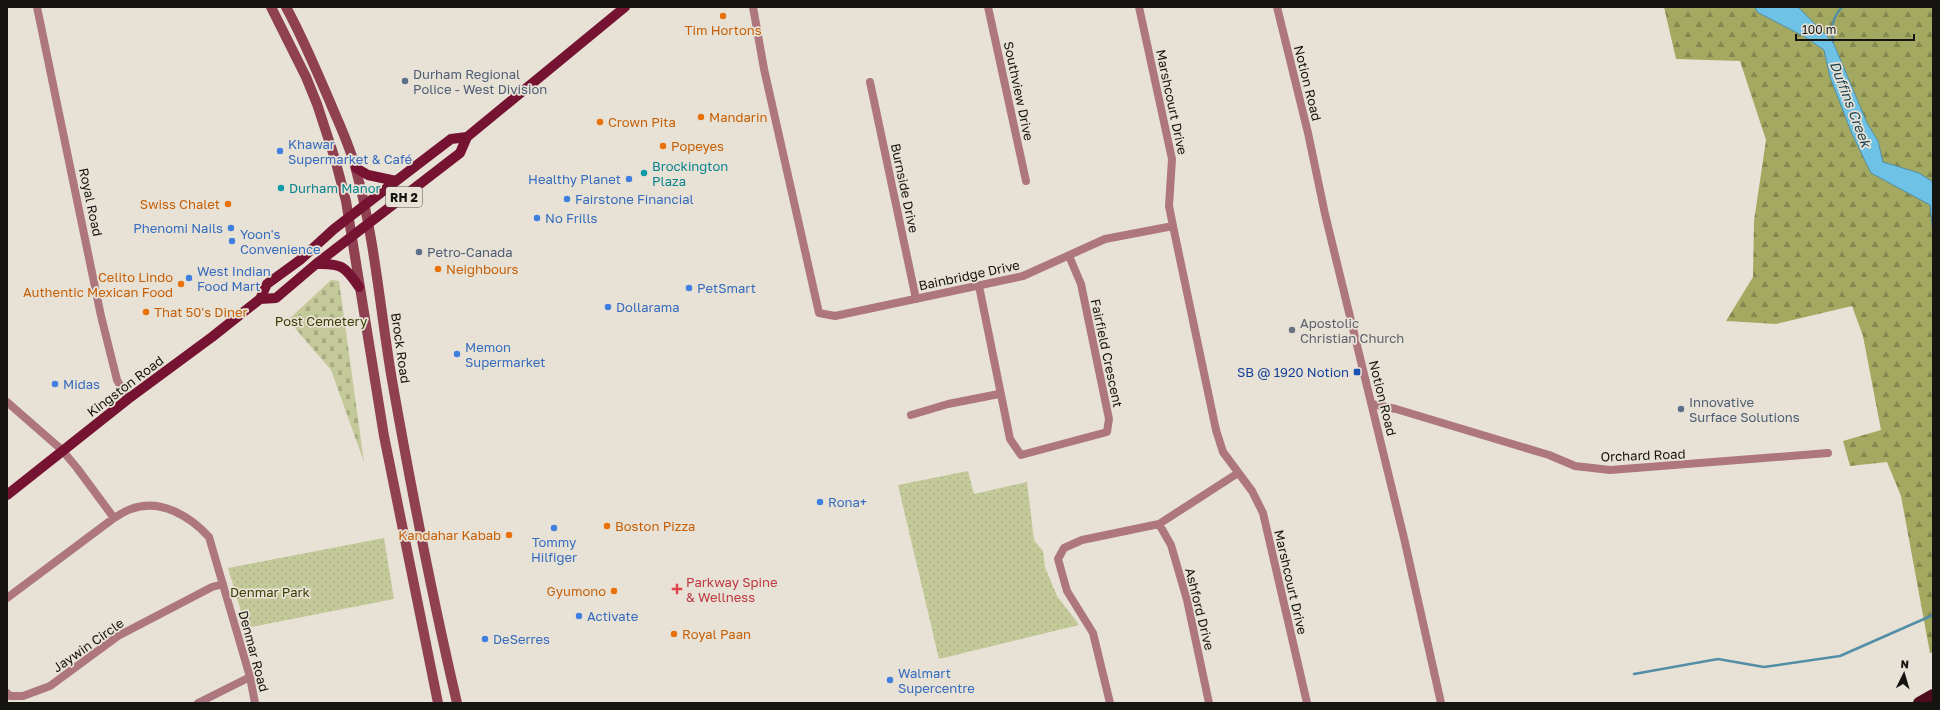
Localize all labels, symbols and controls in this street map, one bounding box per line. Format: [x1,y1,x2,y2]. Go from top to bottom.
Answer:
marker: Tim Hortons [718,11,728,21]
scale bar [1796,16,1914,42]
place label: Tim Hortons [684,22,762,38]
text: 100 m [1802,22,1836,37]
street label: Southview Drive [1001,40,1037,142]
street label: Notion Road [1291,44,1325,122]
street label: Marshcourt Drive [1153,48,1191,156]
water label: Duffins Creek [1827,59,1876,151]
place label: Durham Regional Police - West Division [413,66,547,97]
marker: Durham Regional Police - West Division [400,76,410,86]
place label: Mandarin [709,109,767,125]
marker: Mandarin [696,112,706,122]
place label: Crown Pita [608,114,676,130]
marker: Crown Pita [595,117,605,127]
place label: Khawar Supermarket & Café [288,136,412,167]
place label: Popeyes [671,138,724,154]
marker: Popeyes [658,141,668,151]
street label: Burnside Drive [888,142,922,234]
marker: Khawar Supermarket & Café [275,146,285,156]
place label: Brockington Plaza [652,158,728,189]
street label: Royal Road [76,166,106,238]
marker: Brockington Plaza [639,168,649,178]
place label: Healthy Planet [528,171,621,187]
marker: Healthy Planet [624,174,634,184]
place label: Durham Manor [289,180,381,196]
marker: Durham Manor [276,183,286,193]
road number: RH 2 [386,187,422,207]
place label: Fairstone Financial [575,191,694,207]
marker: Fairstone Financial [562,194,572,204]
place label: Swiss Chalet [140,196,220,212]
marker: Swiss Chalet [223,199,233,209]
place label: No Frills [545,210,598,226]
marker: No Frills [532,213,542,223]
place label: Phenomi Nails [133,220,223,236]
marker: Phenomi Nails [226,223,236,233]
place label: Yoon's Convenience [240,226,321,257]
marker: Yoon's Convenience [227,236,237,246]
place label: Petro-Canada [427,244,513,260]
marker: Petro-Canada [414,247,424,257]
street label: Bainbridge Drive [917,256,1021,294]
place label: Neighbours [446,261,519,277]
place label: West Indian Food Mart [197,263,271,294]
marker: Neighbours [433,264,443,274]
place label: Celito Lindo Authentic Mexican Food [23,269,173,300]
marker: West Indian Food Mart [184,273,194,283]
marker: Celito Lindo Authentic Mexican Food [176,279,186,289]
place label: PetSmart [697,280,756,296]
marker: PetSmart [684,283,694,293]
street label: Fairfield Crescent [1088,297,1126,409]
place label: Dollarama [616,299,680,315]
marker: Dollarama [603,302,613,312]
place label: That 50's Diner [154,304,248,320]
marker: That 50's Diner [141,307,151,317]
street label: Brock Road [388,312,414,384]
park label: Post Cemetery [275,313,368,329]
place label: Apostolic Christian Church [1300,315,1404,346]
marker: Apostolic Christian Church [1287,325,1297,335]
place label: Memon Supermarket [465,339,546,370]
marker: Memon Supermarket [452,349,462,359]
street label: Kingston Road [84,352,166,420]
street label: Notion Road [1366,359,1400,437]
place label: SB @ 1920 Notion [1237,364,1349,380]
marker: SB @ 1920 Notion [1352,367,1362,377]
place label: Midas [63,376,100,392]
marker: Midas [50,379,60,389]
place label: Innovative Surface Solutions [1689,394,1800,425]
marker: Innovative Surface Solutions [1676,404,1686,414]
street label: Orchard Road [1600,446,1686,464]
place label: Rona+ [828,494,867,510]
marker: Rona+ [815,497,825,507]
place label: Boston Pizza [615,518,695,534]
marker: Boston Pizza [602,521,612,531]
marker: Tommy Hilfiger [549,523,559,533]
place label: Kandahar Kabab [398,527,501,543]
street label: Marshcourt Drive [1271,528,1311,636]
marker: Kandahar Kabab [504,530,514,540]
place label: Tommy Hilfiger [531,534,577,565]
street label: Ashford Drive [1182,566,1218,652]
place label: Parkway Spine & Wellness [686,574,778,605]
place label: Gyumono [547,583,606,599]
marker: Parkway Spine & Wellness [671,583,683,595]
park label: Denmar Park [230,584,311,600]
marker: Gyumono [609,586,619,596]
place label: Activate [587,608,638,624]
street label: Denmar Road [235,609,273,693]
marker: Activate [574,611,584,621]
street label: Jaywin Circle [49,615,127,675]
place label: Royal Paan [682,626,751,642]
marker: Royal Paan [669,629,679,639]
place label: DeSerres [493,631,550,647]
marker: DeSerres [480,634,490,644]
north arrow [1884,654,1924,694]
text: N [1900,657,1910,670]
place label: Walmart Supercentre [898,665,975,696]
marker: Walmart Supercentre [885,675,895,685]

